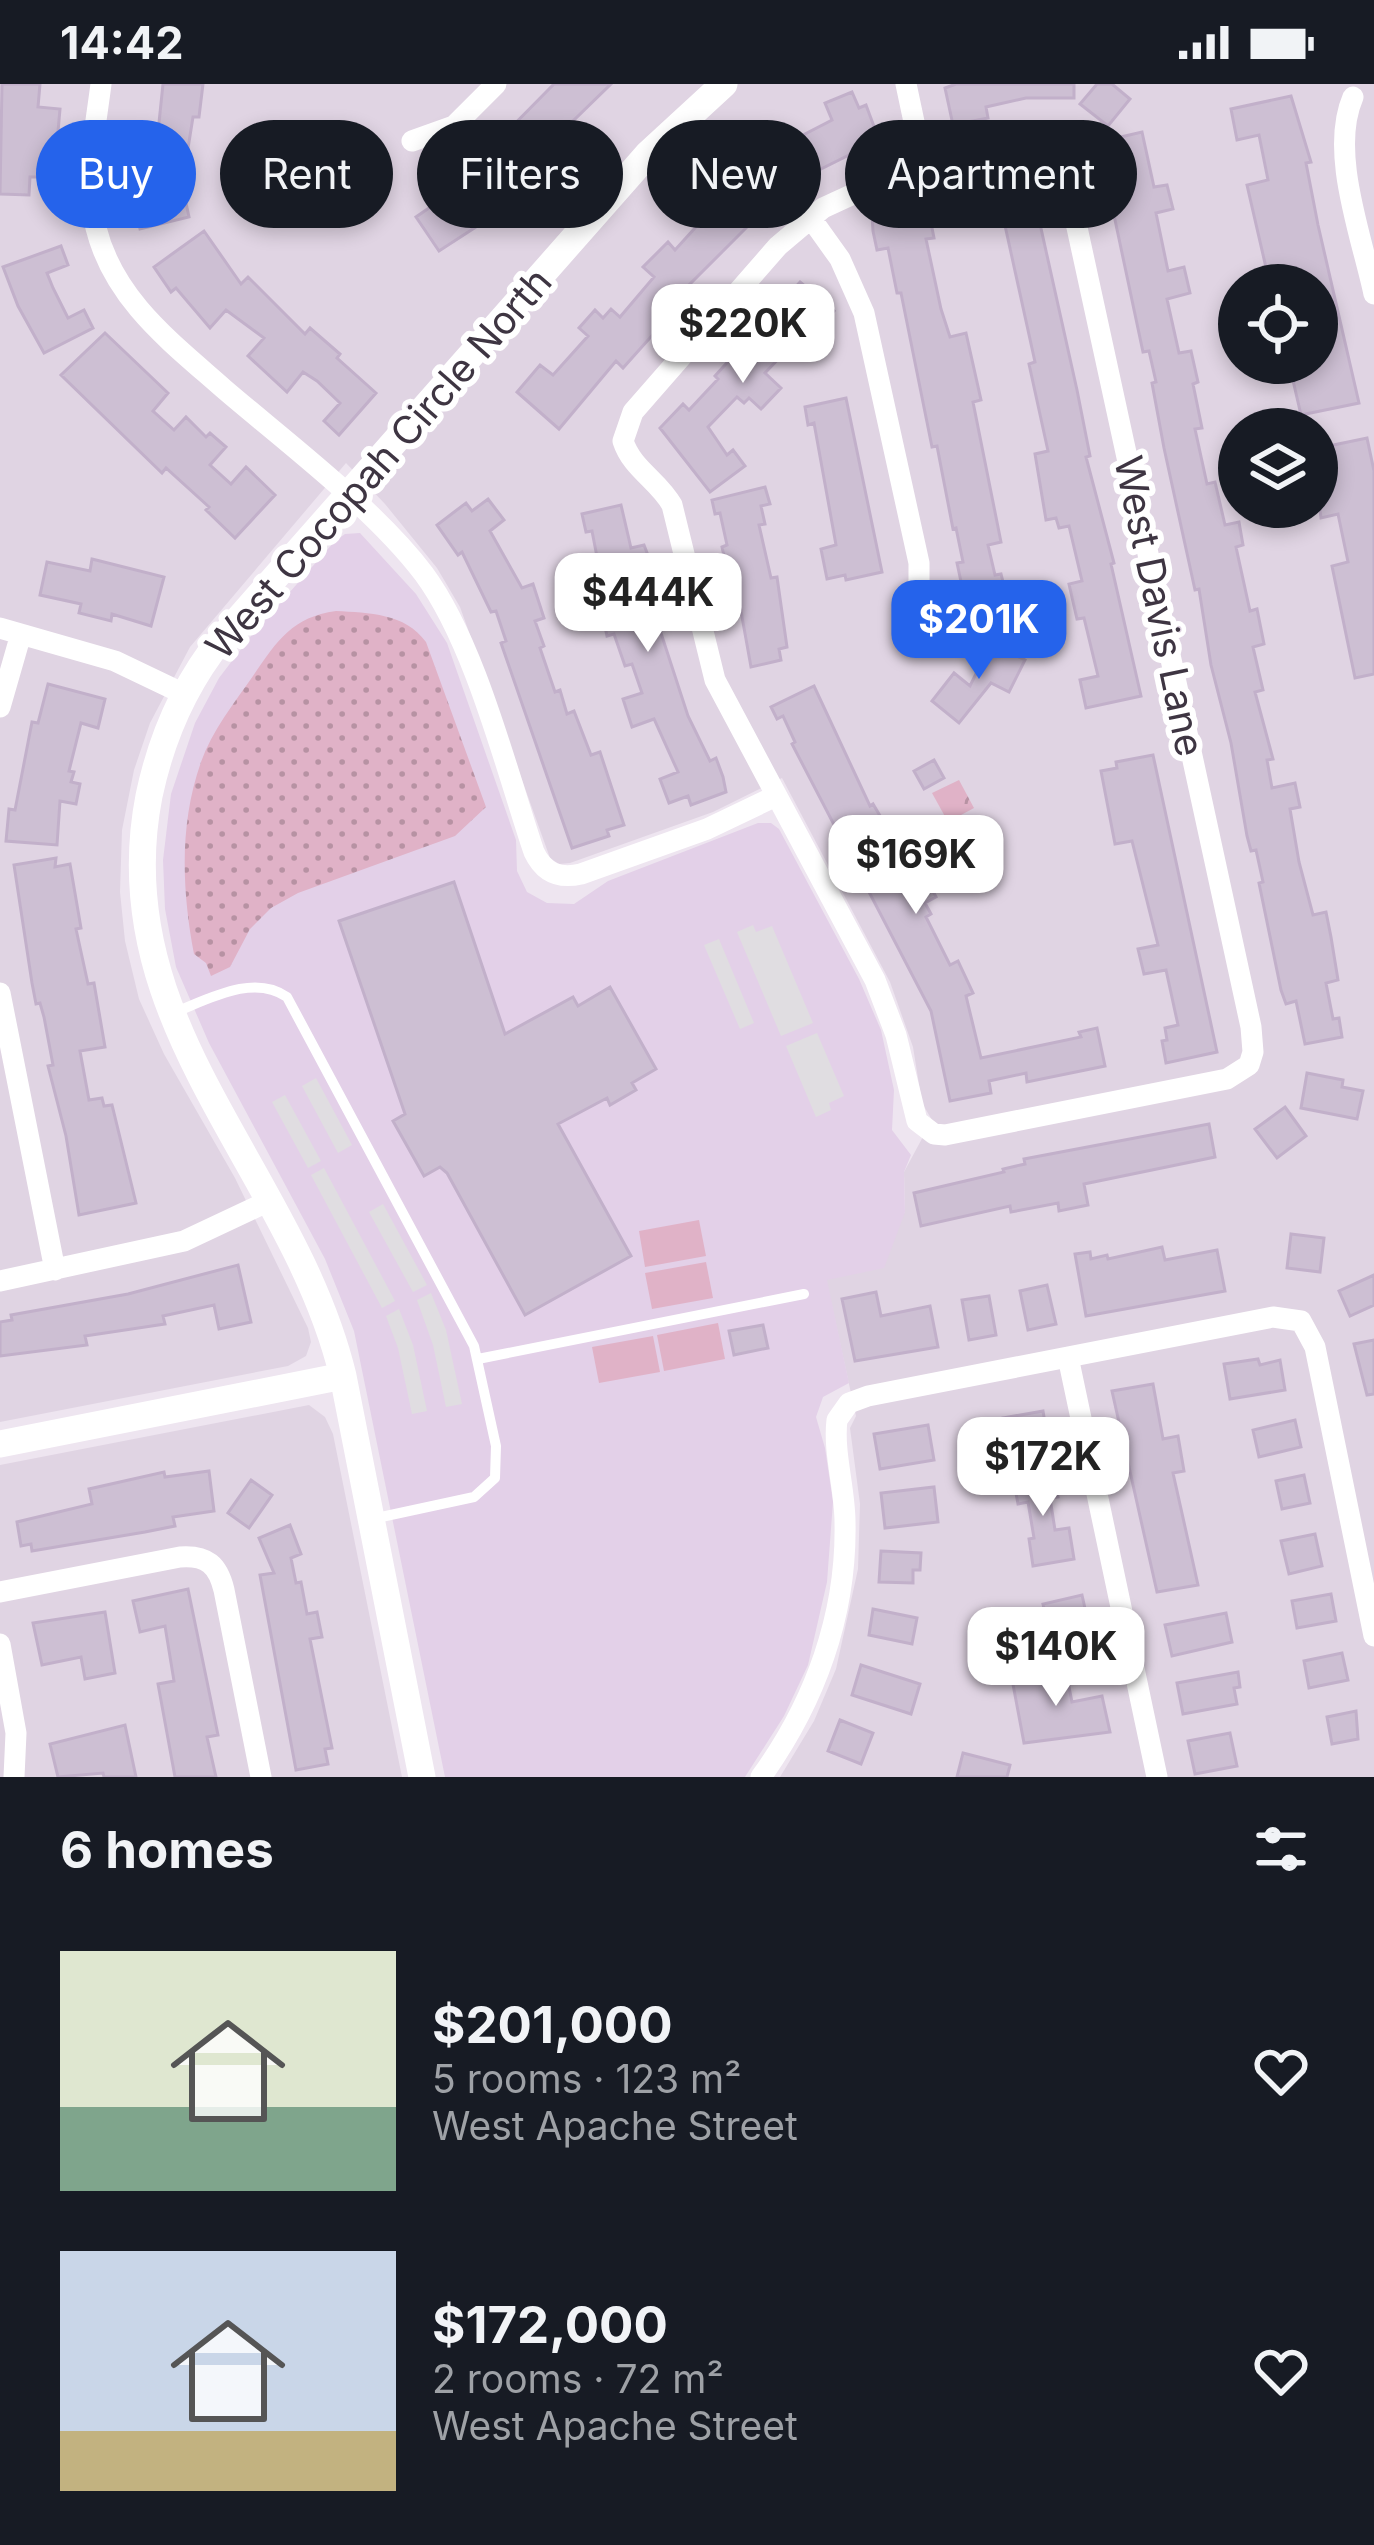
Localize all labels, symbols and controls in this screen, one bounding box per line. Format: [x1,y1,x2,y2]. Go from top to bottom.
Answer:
text: 14:42 [60,15,184,70]
chip: Buy [36,120,196,228]
chip: Rent [220,120,393,228]
chip: Filters [417,120,623,228]
chip: New [647,120,821,228]
chip: Apartment [845,120,1137,228]
street label: West Cocopah Circle North [195,258,561,668]
map controls [1218,264,1338,528]
button: locate [1218,264,1338,384]
pin: $220K [659,284,827,386]
text: $220K [678,299,808,346]
button: layers [1218,408,1338,528]
street label: West Davis Lane [1105,452,1215,760]
pin: $444K [564,553,732,655]
text: $444K [582,568,714,615]
pin: $201K [895,580,1063,682]
text: $201K [918,595,1040,642]
pin: $169K [832,815,1000,917]
text: $169K [855,830,977,877]
pin: $172K [959,1417,1127,1519]
text: $172K [984,1432,1102,1479]
pin: $140K [972,1607,1140,1709]
text: $140K [994,1622,1118,1669]
icon: filters [1248,1816,1314,1882]
text: 6 homes [60,1819,274,1880]
text: $201,000 [432,1994,673,2055]
icon: home [156,1999,300,2143]
icon: heart [1248,2038,1314,2104]
text: 5 rooms · 123 m² [432,2055,742,2102]
text: West Apache Street [432,2102,798,2149]
text: $172,000 [432,2294,668,2355]
icon: home [156,2299,300,2443]
icon: heart [1248,2338,1314,2404]
text: 2 rooms · 72 m² [432,2355,724,2402]
text: West Apache Street [432,2402,798,2449]

